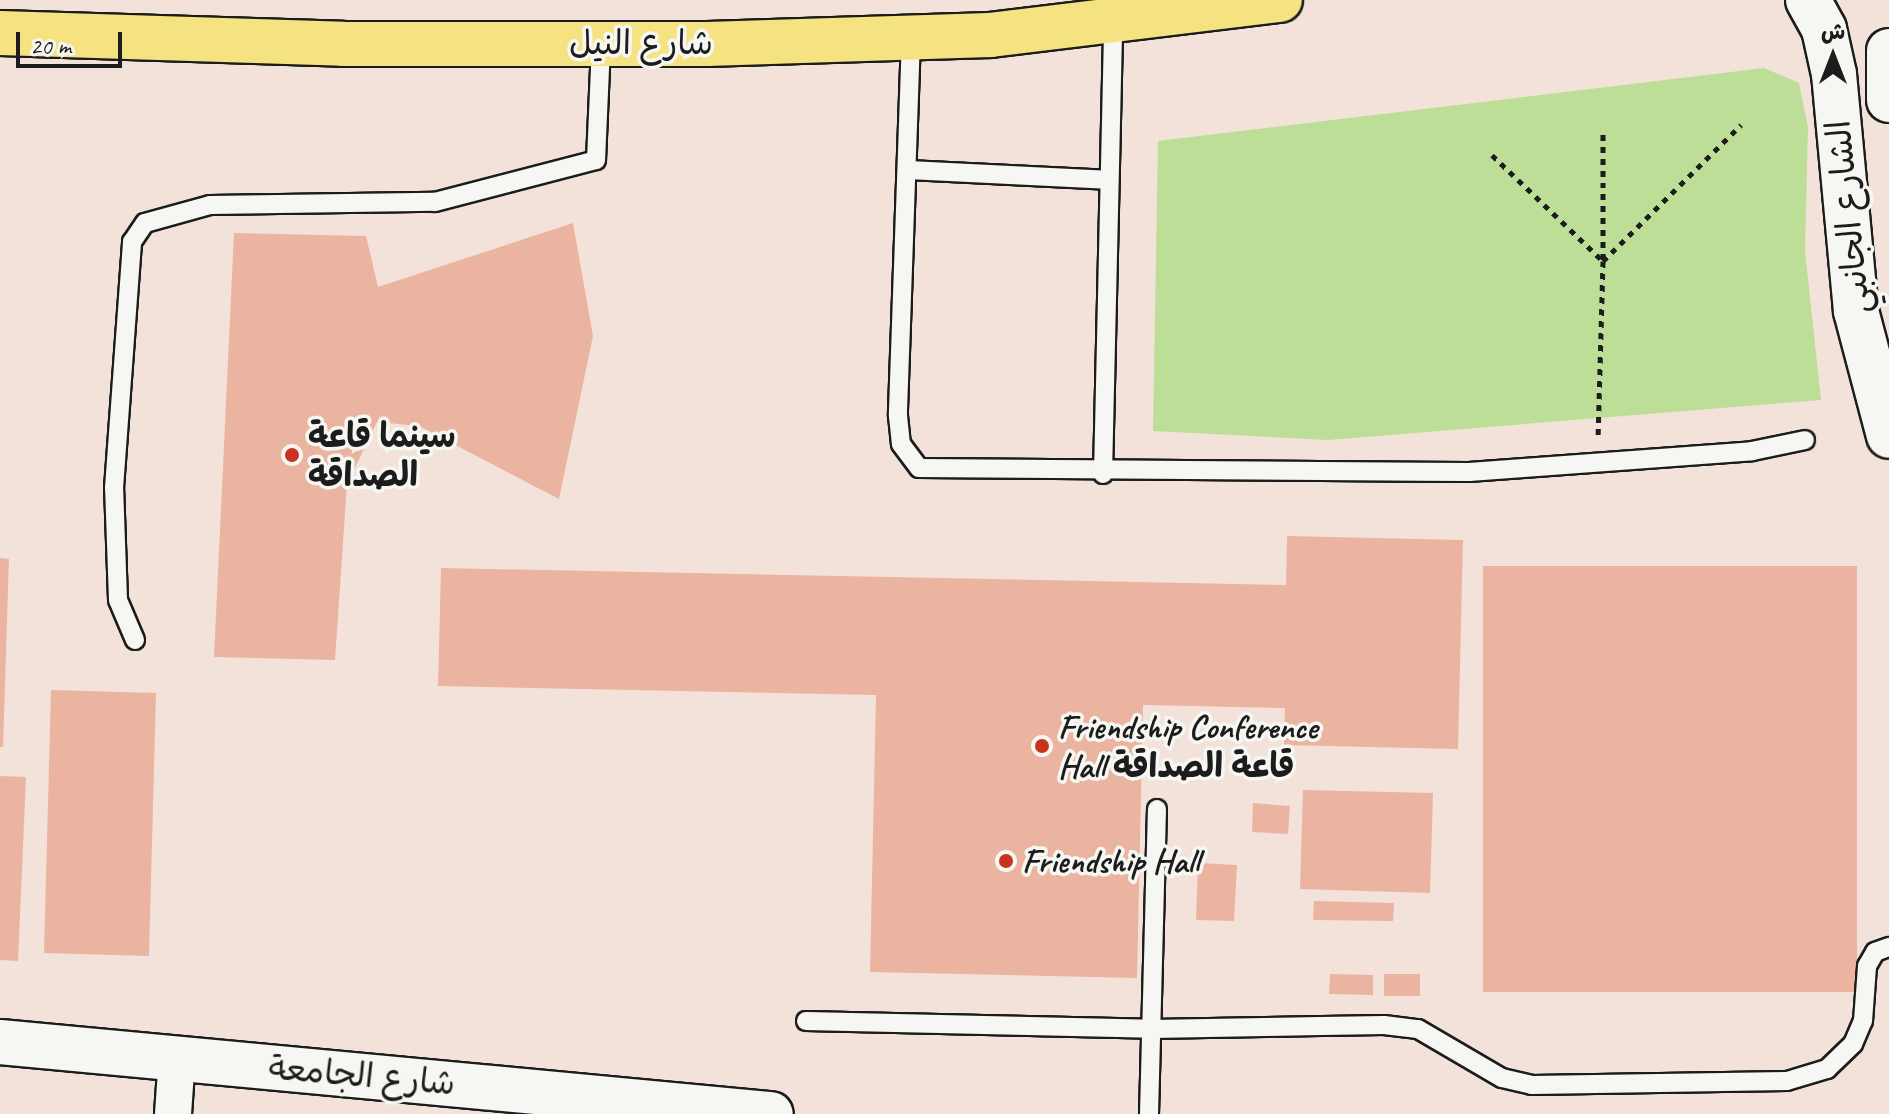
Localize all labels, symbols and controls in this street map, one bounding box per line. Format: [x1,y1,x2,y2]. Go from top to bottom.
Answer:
scale bar [20,16,126,66]
north arrow [1793,16,1873,96]
text: ش [1821,18,1845,46]
street label: شارع النيل [569,23,713,63]
text: 20 m [30,31,71,61]
street label: الشارع الجانبي [1818,118,1878,316]
place label: سينما قاعة الصداقة [308,415,456,494]
marker: سينما قاعة الصداقة [283,446,301,464]
place label: Friendship Conference Hall قاعة الصداقة [1058,706,1317,786]
marker: Friendship Conference Hall قاعة الصداقة [1033,737,1051,755]
place label: Friendship Hall [1022,841,1199,881]
marker: Friendship Hall [997,852,1015,870]
street label: شارع الجامعة [267,1047,457,1103]

